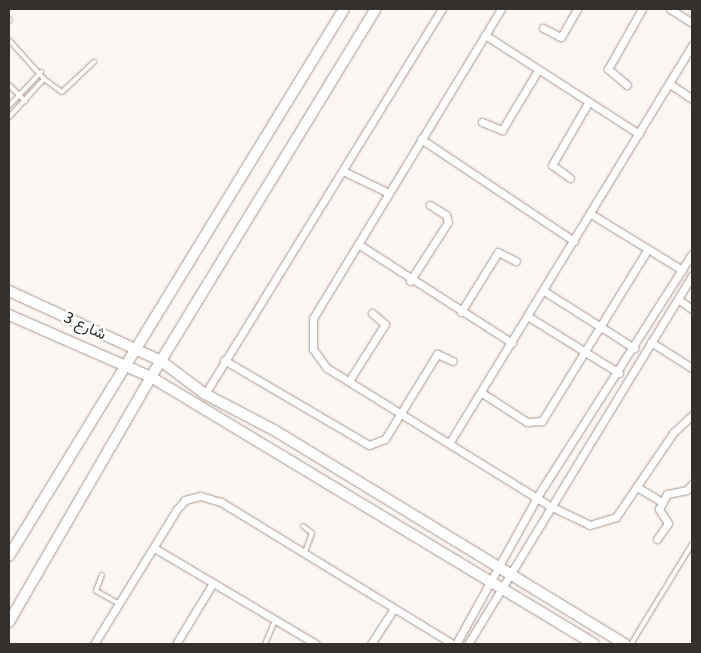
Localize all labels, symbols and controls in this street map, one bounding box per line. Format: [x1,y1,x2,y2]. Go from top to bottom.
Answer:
street label: شارع 3 [61,308,109,344]

